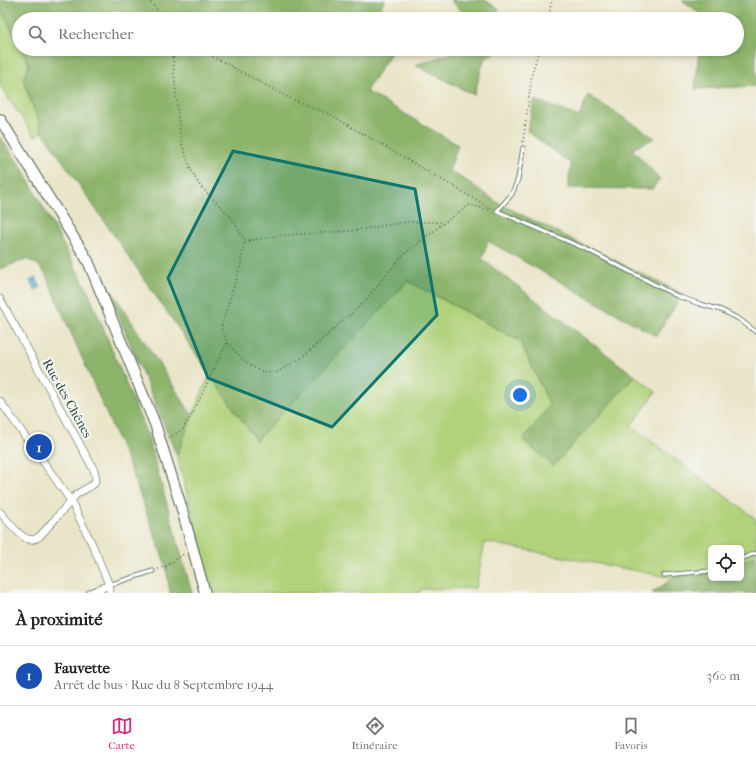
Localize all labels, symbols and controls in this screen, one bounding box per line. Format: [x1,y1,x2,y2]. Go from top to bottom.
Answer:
search box [12,12,744,56]
icon: search [26,23,48,45]
text: Rechercher [58,25,133,43]
street label: Rue des Chênes [40,356,96,441]
your location [510,385,530,405]
pin: 1 [26,432,52,462]
map controls [708,545,744,581]
button: locate [708,545,744,581]
text: À proximité [16,609,103,629]
text: Fauvette [54,659,110,677]
text: 1 [27,668,31,683]
text: 360 m [707,668,740,683]
text: Arrêt de bus · Rue du 8 Septembre 1944 [54,677,273,692]
tab: Carte [108,715,135,752]
tab: Itinéraire [351,715,398,752]
tab: Favoris [614,715,648,752]

